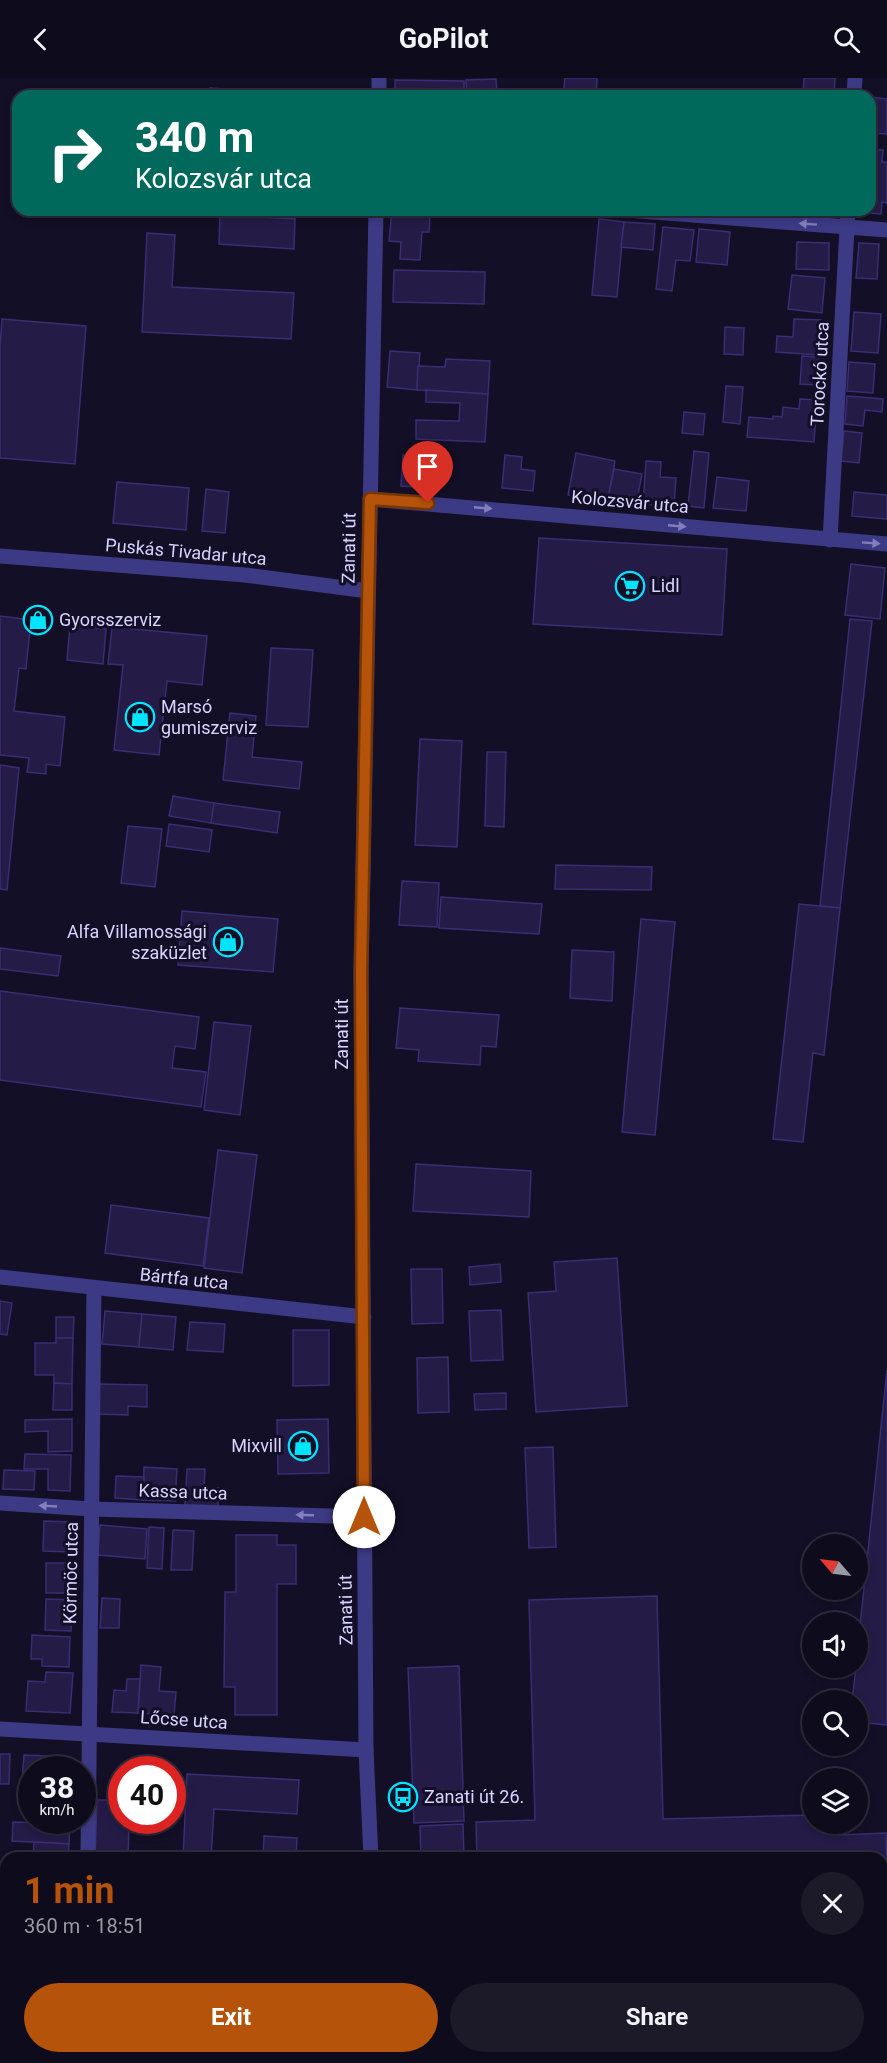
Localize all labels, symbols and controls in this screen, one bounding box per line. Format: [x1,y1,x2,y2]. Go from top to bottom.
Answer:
icon: back [24,23,57,56]
text: GoPilot [399,23,488,55]
icon: search [830,23,863,56]
text: 340 m [135,113,254,162]
icon: right [36,114,114,192]
text: Kolozsvár utca [135,163,312,195]
one-way arrow [798,219,817,229]
street label: Torockó utca [806,321,833,427]
pin [402,441,453,503]
icon: arrive [411,450,444,483]
street label: Kolozsvár utca [570,486,690,517]
one-way arrow [474,503,493,513]
street label: Zanati út [337,512,360,584]
one-way arrow [668,521,687,531]
street label: Puskás Tivadar utca [104,534,268,569]
one-way arrow [862,538,881,548]
supermarket icon: Lidl [614,570,646,602]
place label: Lidl [651,575,680,596]
shop icon: Gyorsszerviz [22,604,54,636]
place label: Gyorsszerviz [59,609,161,630]
place label: Marsó gumiszerviz [161,696,257,738]
shop icon: Marsó gumiszerviz [124,701,156,733]
place label: Alfa Villamossági szaküzlet [67,921,207,963]
shop icon: Alfa Villamossági szaküzlet [212,926,244,958]
street label: Zanati út [331,998,352,1069]
street label: Bártfa utca [139,1263,229,1294]
shop icon: Mixvill [287,1430,319,1462]
place label: Mixvill [231,1435,282,1456]
street label: Kassa utca [138,1479,228,1504]
position arrow [332,1485,396,1549]
one-way arrow [38,1502,57,1511]
one-way arrow [296,1511,315,1520]
street label: Körmöc utca [59,1522,82,1624]
north arrow [802,1534,868,1600]
map controls [802,1534,868,1834]
street label: Zanati út [334,1574,357,1646]
button: sound [802,1612,868,1678]
button: search [802,1690,868,1756]
street label: Lőcse utca [140,1706,229,1733]
speed limit sign: 40 [108,1756,186,1834]
button: layers [802,1768,868,1834]
text: 38 [40,1770,74,1805]
bus stop icon: Zanati út 26. [387,1781,419,1813]
place label: Zanati út 26. [424,1786,524,1807]
text: km/h [39,1801,75,1819]
text: 1 min [24,1870,115,1912]
button: close [801,1872,864,1935]
text: 360 m · 18:51 [24,1914,145,1938]
button: Exit [24,1983,438,2052]
button: Share [450,1983,864,2052]

